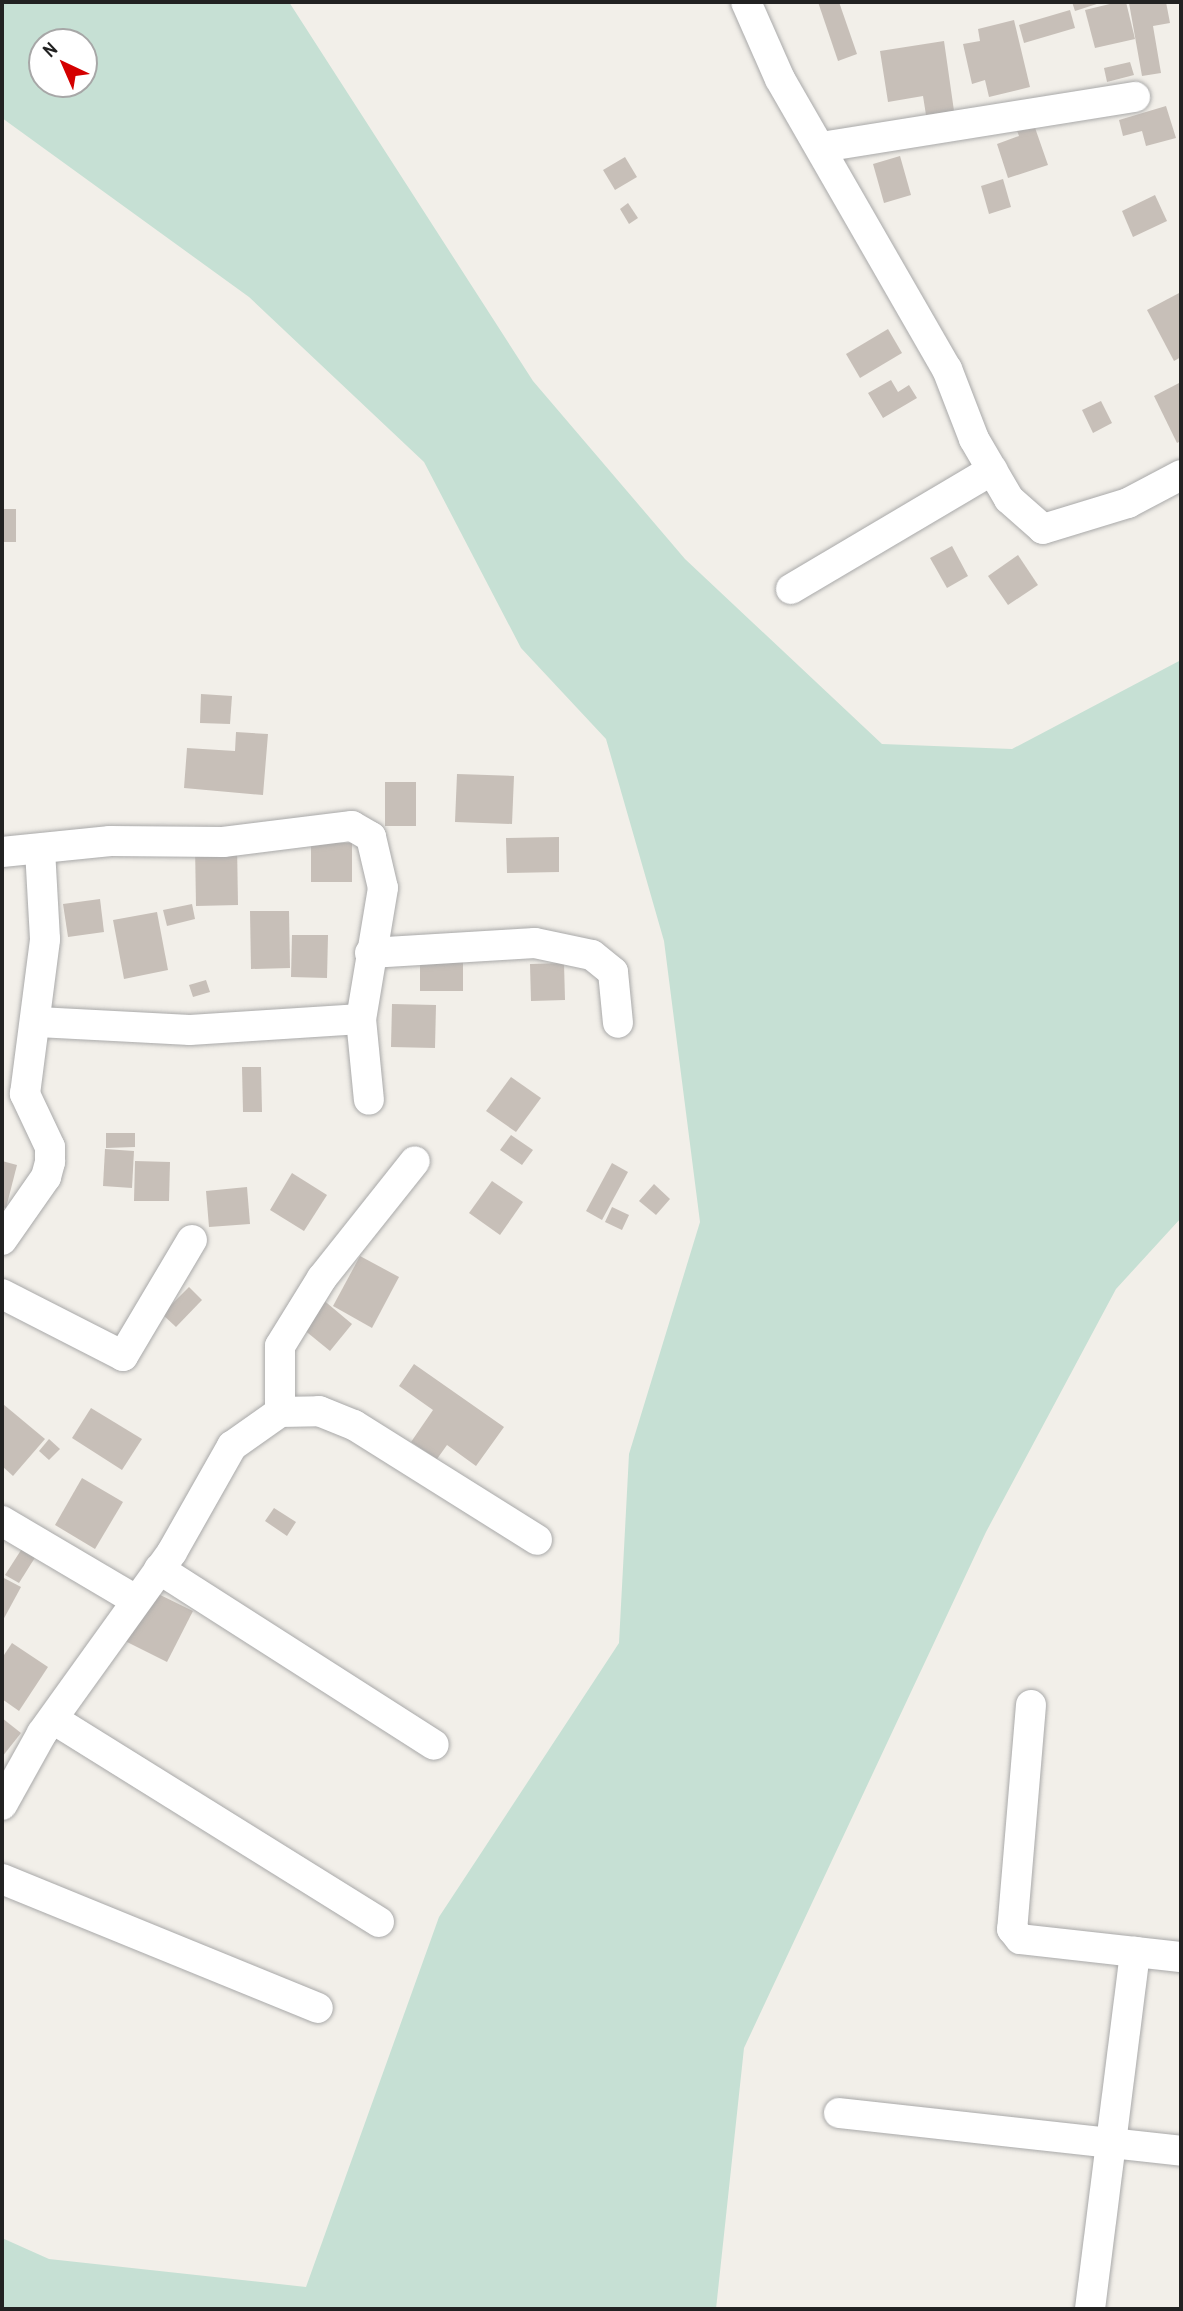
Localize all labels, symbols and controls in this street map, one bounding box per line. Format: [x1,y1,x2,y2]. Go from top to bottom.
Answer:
north arrow [28,28,98,98]
text: N [37,36,63,63]

